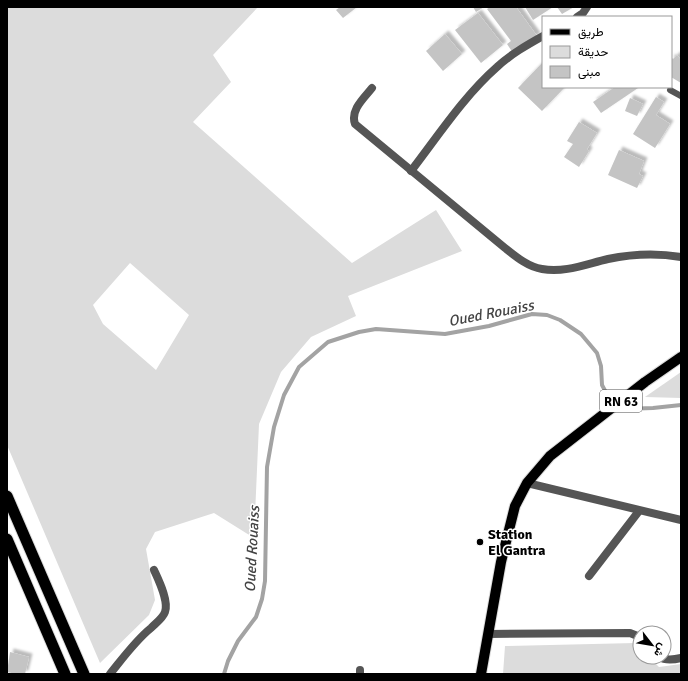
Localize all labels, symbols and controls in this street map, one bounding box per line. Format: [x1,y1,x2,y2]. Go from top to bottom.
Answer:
legend [542,16,672,88]
text: طريق [578,25,604,40]
text: حديقة [578,45,608,60]
text: مبنى [578,65,600,80]
water label: Oued Rouaiss [447,296,537,330]
road number: RN 63 [600,390,642,412]
water label: Oued Rouaiss [241,504,263,593]
place label: Station El Gantra [488,526,545,559]
marker: Station El Gantra [475,537,485,547]
north arrow [632,625,672,665]
text: ش [651,641,669,659]

